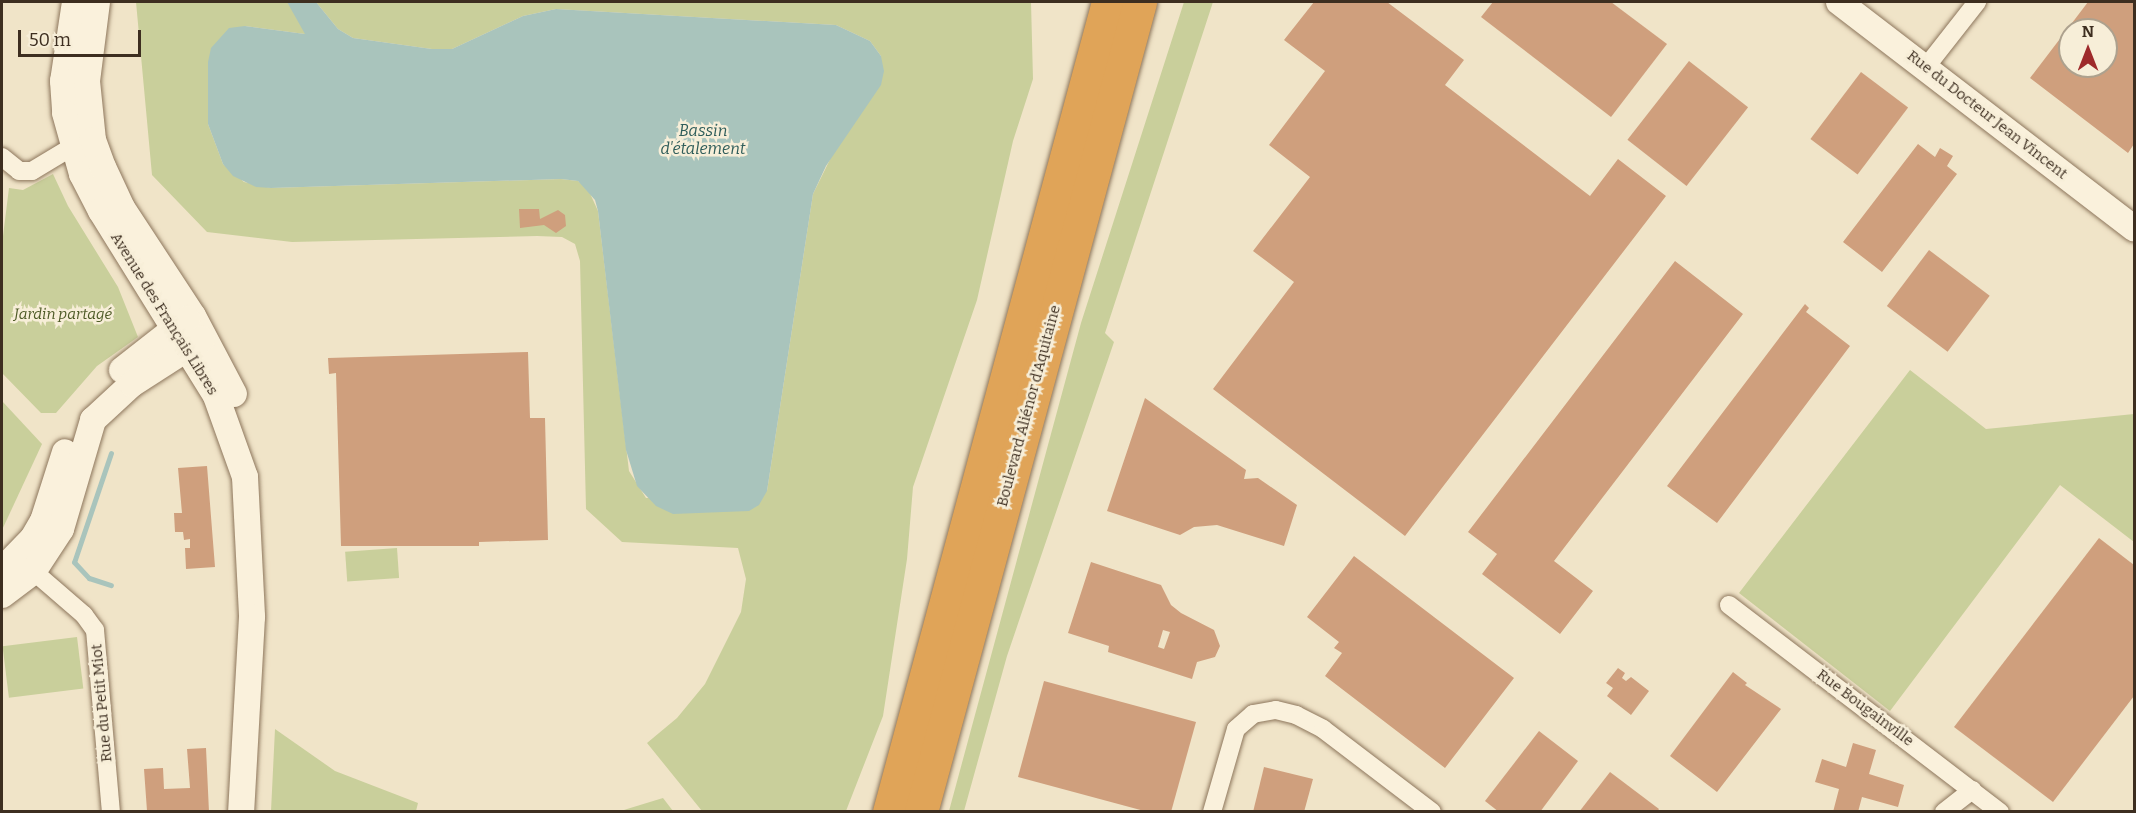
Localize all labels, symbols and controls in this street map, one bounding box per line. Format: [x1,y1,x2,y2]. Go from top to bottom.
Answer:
scale bar [21,18,144,56]
north arrow [2058,18,2118,78]
text: N [2082,22,2094,41]
text: 50 m [29,29,71,51]
street label: Rue du Docteur Jean Vincent [1903,47,2071,183]
water label: Bassin d'étalement [660,121,746,159]
street label: Avenue des Français Libres [107,229,221,399]
street label: Boulevard Aliénor d'Aquitaine [993,303,1065,509]
park label: Jardin partagé [14,306,112,324]
street label: Rue du Petit Miot [88,643,116,763]
street label: Rue Bougainville [1813,666,1917,750]

